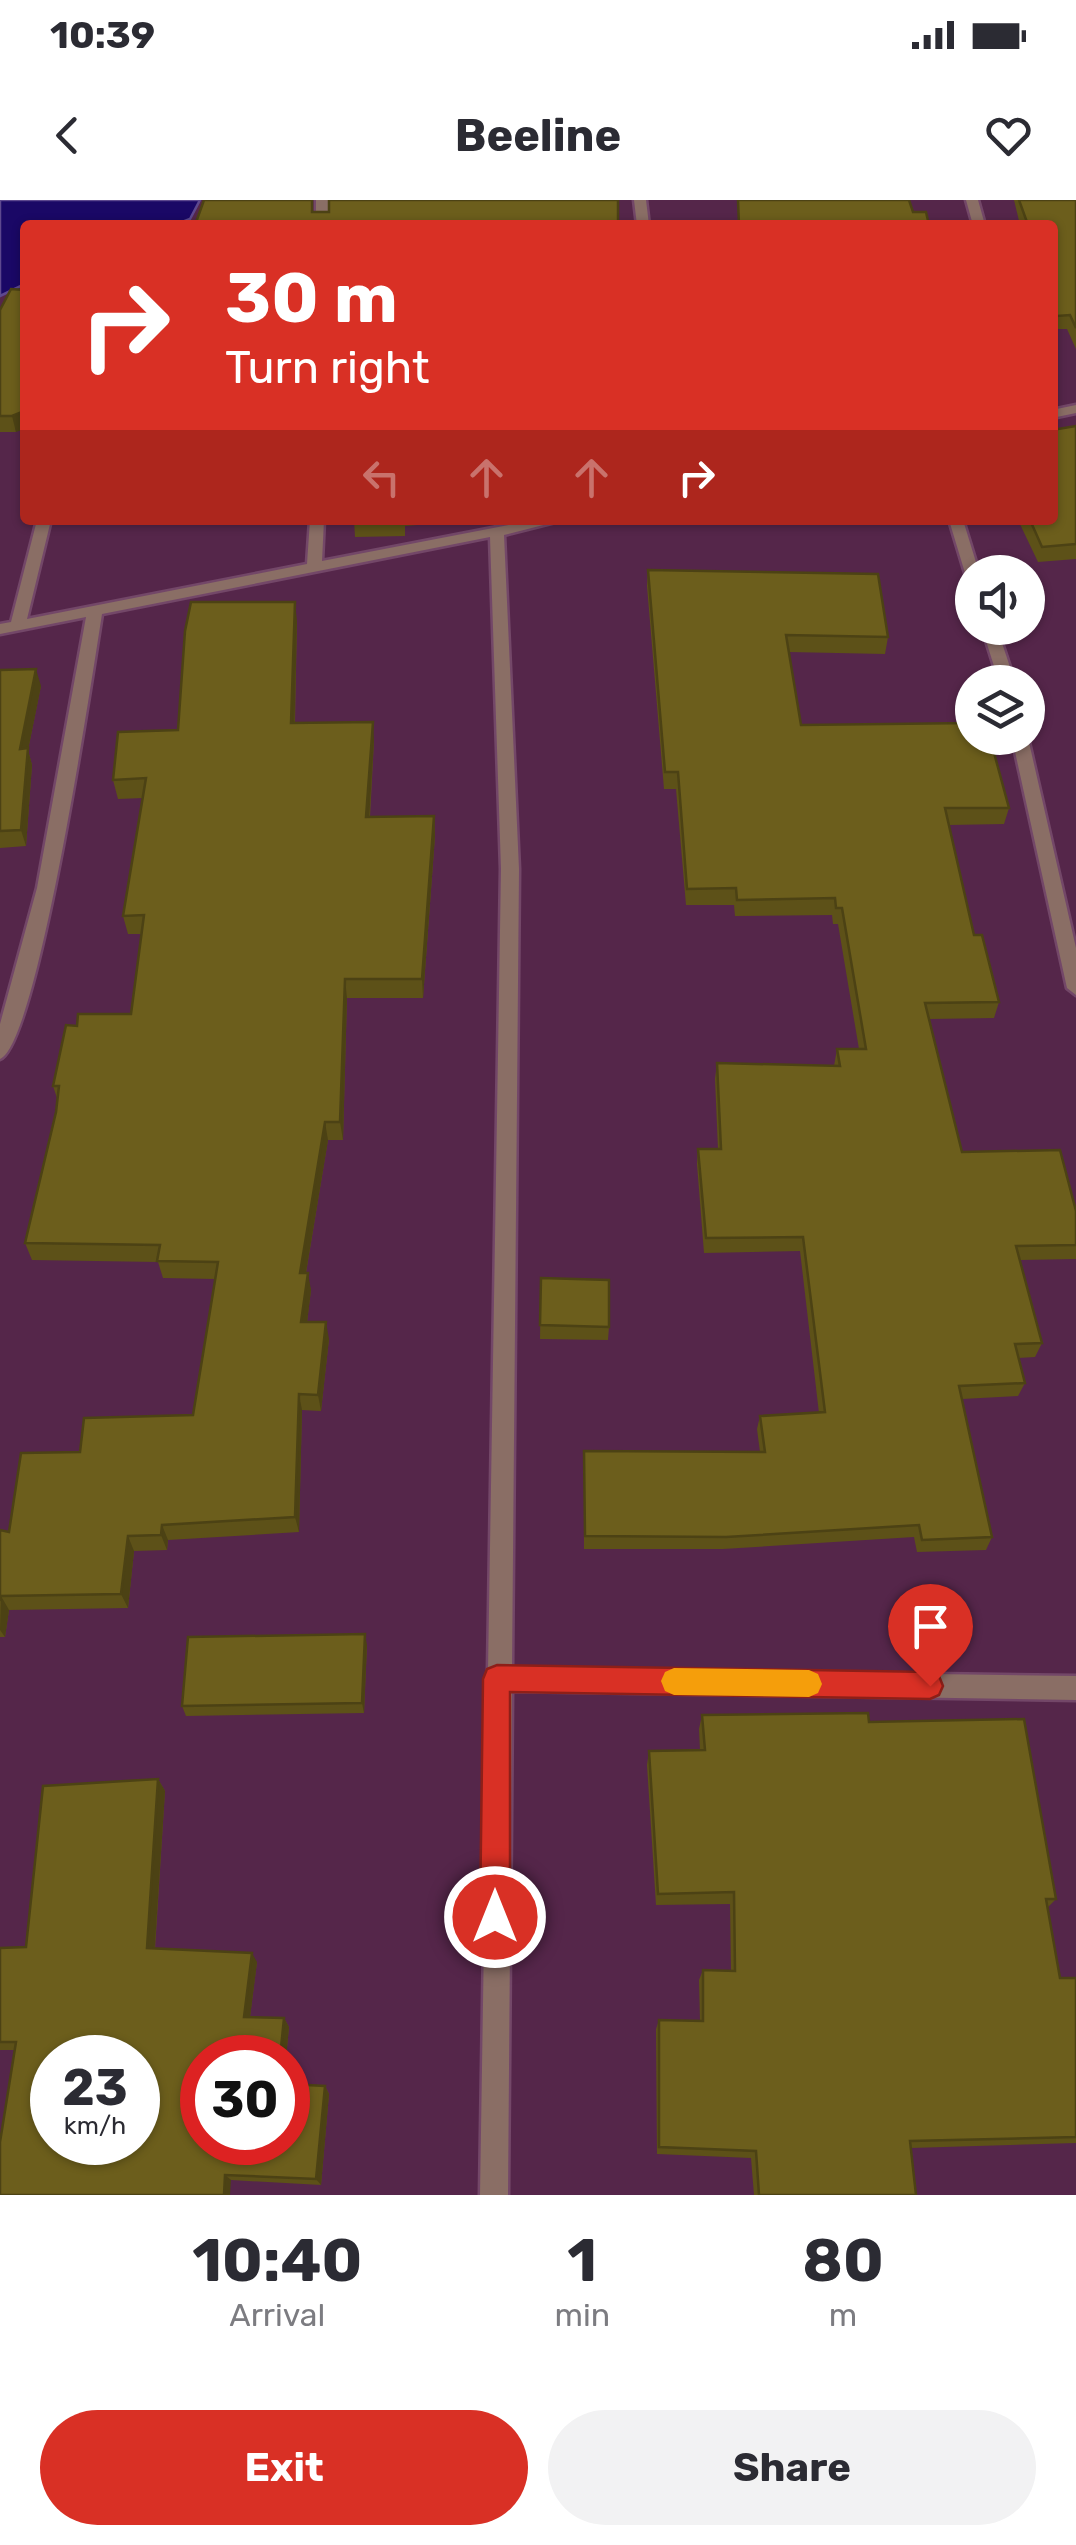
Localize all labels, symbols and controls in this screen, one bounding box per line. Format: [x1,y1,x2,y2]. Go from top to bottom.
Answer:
text: 10:39 [50,12,155,58]
icon: back [40,108,95,163]
icon: heart [981,108,1036,163]
text: Beeline [455,109,621,162]
text: 30 m [225,257,398,340]
icon: right [60,260,190,390]
text: Turn right [225,341,429,394]
icon: left [354,450,409,505]
icon: ahead [459,450,514,505]
icon: ahead [564,450,619,505]
icon: right [669,450,724,505]
map controls [955,555,1045,755]
button: sound [955,555,1045,645]
button: layers [955,665,1045,755]
pin [888,1584,973,1687]
icon: arrive [903,1599,958,1654]
position arrow [443,1865,547,1969]
speed limit sign: 30 [180,2035,310,2165]
text: 23 [62,2058,128,2118]
text: km/h [64,2111,126,2140]
text: 10:40 [192,2225,362,2296]
text: 1 [567,2225,597,2296]
text: 80 [802,2225,884,2296]
text: Arrival [229,2296,325,2334]
text: min [554,2296,610,2334]
text: m [829,2296,857,2334]
button: Exit [40,2410,528,2525]
button: Share [548,2410,1036,2525]

